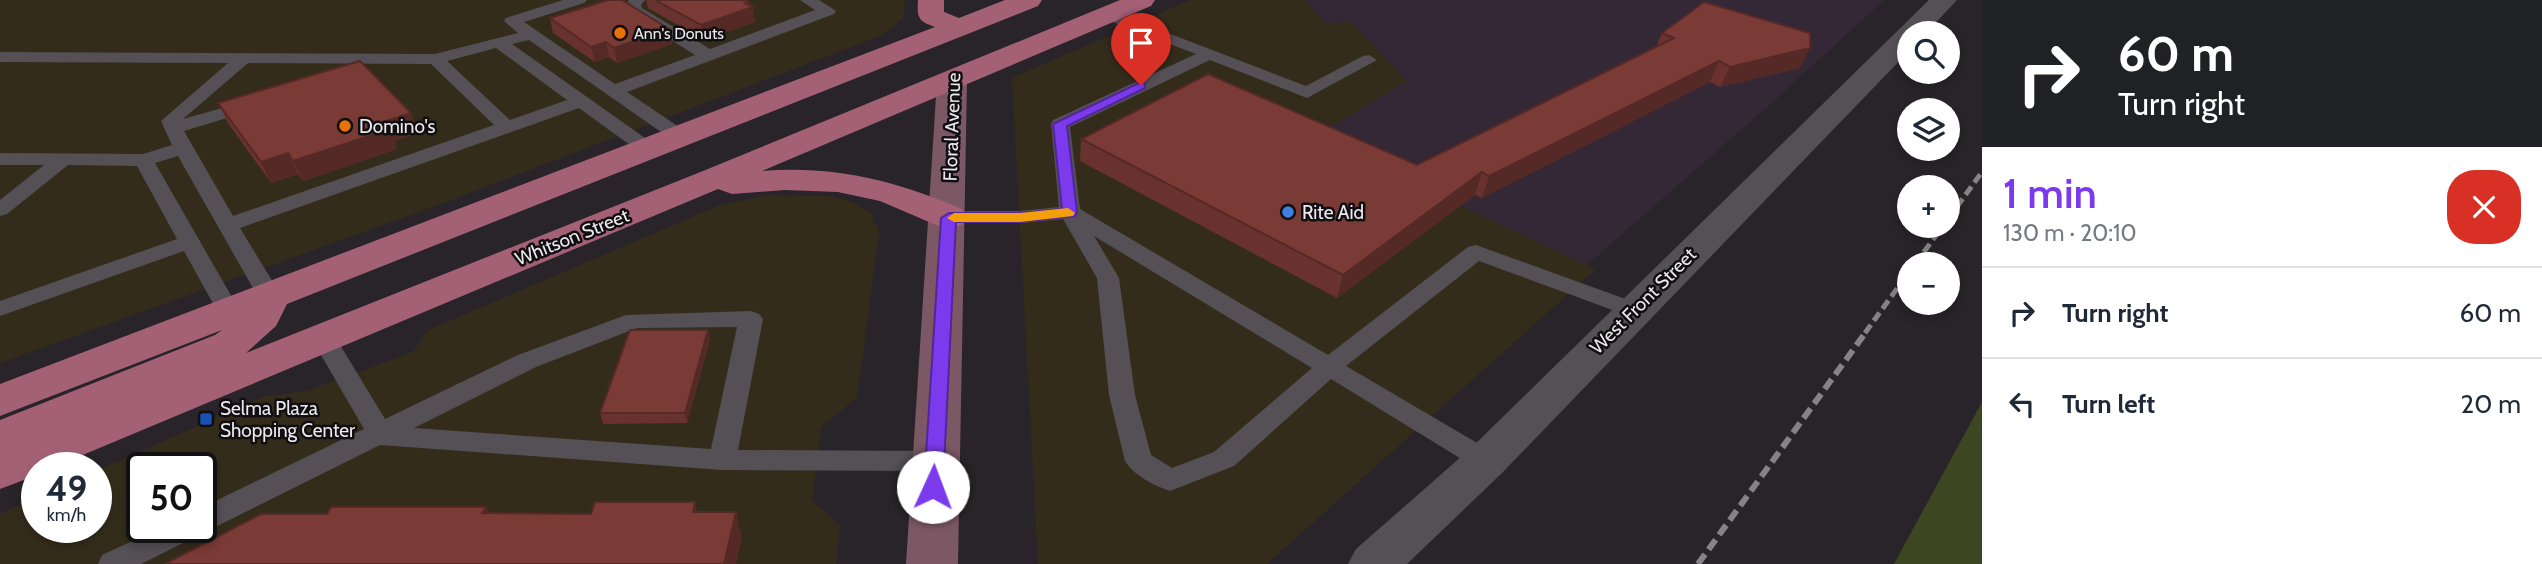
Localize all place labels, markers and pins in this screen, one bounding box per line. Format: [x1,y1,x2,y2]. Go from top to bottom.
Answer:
pin [1111,13,1171,85]
place label: Ann's Donuts [634,24,724,43]
marker: Ann's Donuts [612,25,628,41]
place label: Domino's [359,115,436,138]
marker: Domino's [337,118,353,134]
place label: Rite Aid [1302,201,1364,224]
marker: Rite Aid [1280,204,1296,220]
place label: Selma Plaza Shopping Center [220,397,355,442]
marker: Selma Plaza Shopping Center [198,411,214,427]

